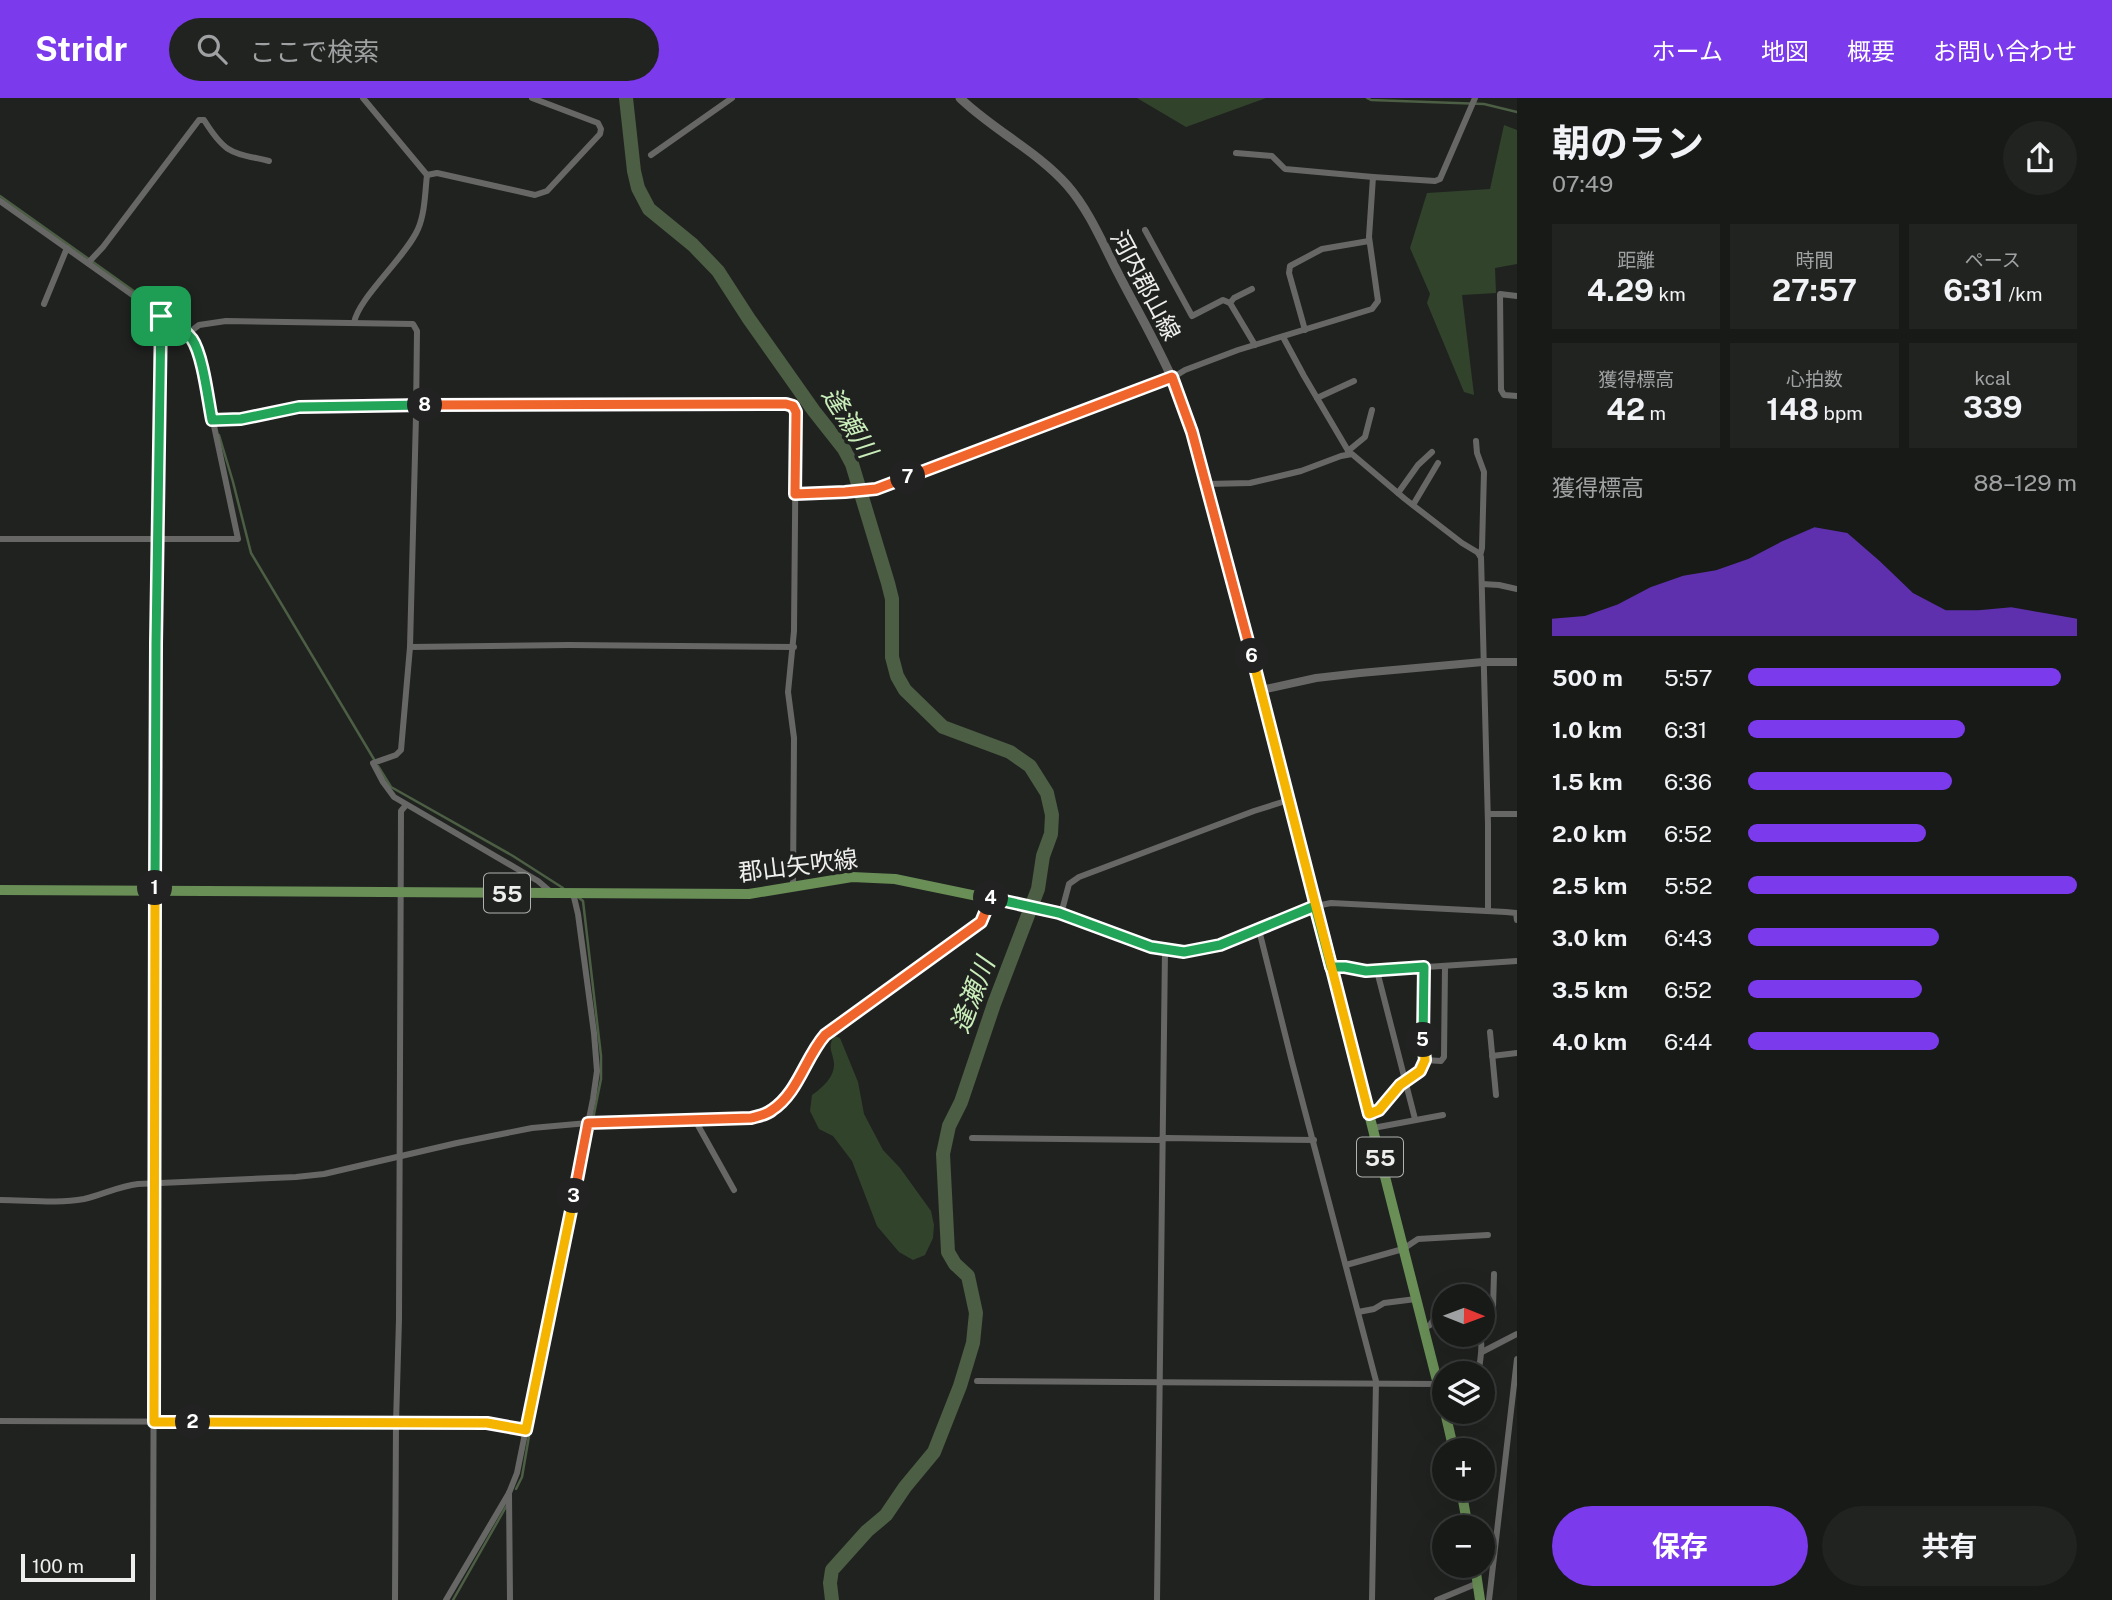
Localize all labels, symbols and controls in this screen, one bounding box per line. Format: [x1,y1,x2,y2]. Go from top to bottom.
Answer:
search box [169,18,659,81]
text: Stridr [35,30,127,68]
icon: search [193,30,231,68]
text: ここで検索 [249,36,379,67]
text: ホーム [1652,37,1723,65]
text: 地図 [1761,37,1809,65]
text: 概要 [1847,37,1895,65]
text: お問い合わせ [1933,37,2077,65]
text: 朝のラン [1552,121,1704,166]
button: share [2003,121,2077,195]
text: 07:49 [1552,170,1613,197]
street label: 河内郡山線 [1105,225,1187,345]
text: 距離 [1617,249,1655,271]
text: 時間 [1795,249,1834,271]
text: ペース [1965,249,2021,271]
text: 4.29 [1587,272,1654,308]
text: 27:57 [1772,272,1857,308]
text: 6:31 [1943,272,2004,308]
text: km [1654,283,1686,305]
text: /km [2004,283,2042,305]
pin [131,286,191,346]
icon: arrive [142,297,180,335]
text: kcal [1974,367,2011,389]
text: 獲得標高 [1598,368,1674,390]
text: 心拍数 [1786,368,1843,390]
water label: 逢瀬川 [816,381,885,466]
pin: 8 [408,388,442,422]
text: 339 [1963,389,2023,425]
text: 42 [1606,391,1645,427]
text: 148 [1766,391,1819,427]
text: 8 [418,393,431,415]
text: m [1645,402,1666,424]
text: bpm [1819,402,1863,424]
pin: 7 [890,460,926,494]
text: 7 [902,465,913,487]
text: 88–129 m [1973,469,2077,496]
text: 獲得標高 [1552,474,1644,501]
pin: 6 [1234,638,1270,674]
text: 6 [1245,644,1258,666]
text: 500 m [1552,664,1623,691]
text: 5:57 [1664,664,1712,691]
text: 1.0 km [1552,716,1622,743]
text: 6:31 [1664,716,1707,743]
text: 1.5 km [1552,768,1623,795]
text: 6:36 [1664,768,1712,795]
text: 2.0 km [1552,820,1627,847]
text: 6:52 [1664,820,1712,847]
street label: 郡山矢吹線 [737,844,859,886]
pin: 1 [138,870,172,906]
text: 2.5 km [1552,872,1627,899]
text: 5:52 [1664,872,1712,899]
road number: 55 [484,874,530,912]
text: 1 [150,876,159,898]
pin: 4 [974,880,1009,916]
text: 4 [984,886,997,908]
text: 3.0 km [1552,924,1627,951]
text: 6:43 [1664,924,1712,951]
water label: 逢瀬川 [944,950,1002,1037]
text: 3.5 km [1552,976,1628,1003]
text: 6:52 [1664,976,1712,1003]
pin: 5 [1406,1023,1440,1058]
text: 5 [1416,1028,1429,1050]
text: 4.0 km [1552,1028,1627,1055]
text: 6:44 [1664,1028,1712,1055]
road number: 55 [1357,1138,1403,1176]
pin: 3 [556,1178,592,1214]
text: 3 [567,1184,580,1206]
north arrow [1432,1284,1494,1348]
map controls [1432,1284,1495,1578]
button: layers [1432,1361,1495,1424]
pin: 2 [176,1404,210,1440]
text: 2 [186,1410,199,1432]
button: + [1432,1438,1495,1501]
button: 保存 [1552,1506,1808,1586]
button: 共有 [1822,1506,2077,1586]
button: − [1432,1515,1495,1578]
scale bar [21,1551,135,1583]
text: 100 m [32,1555,84,1577]

